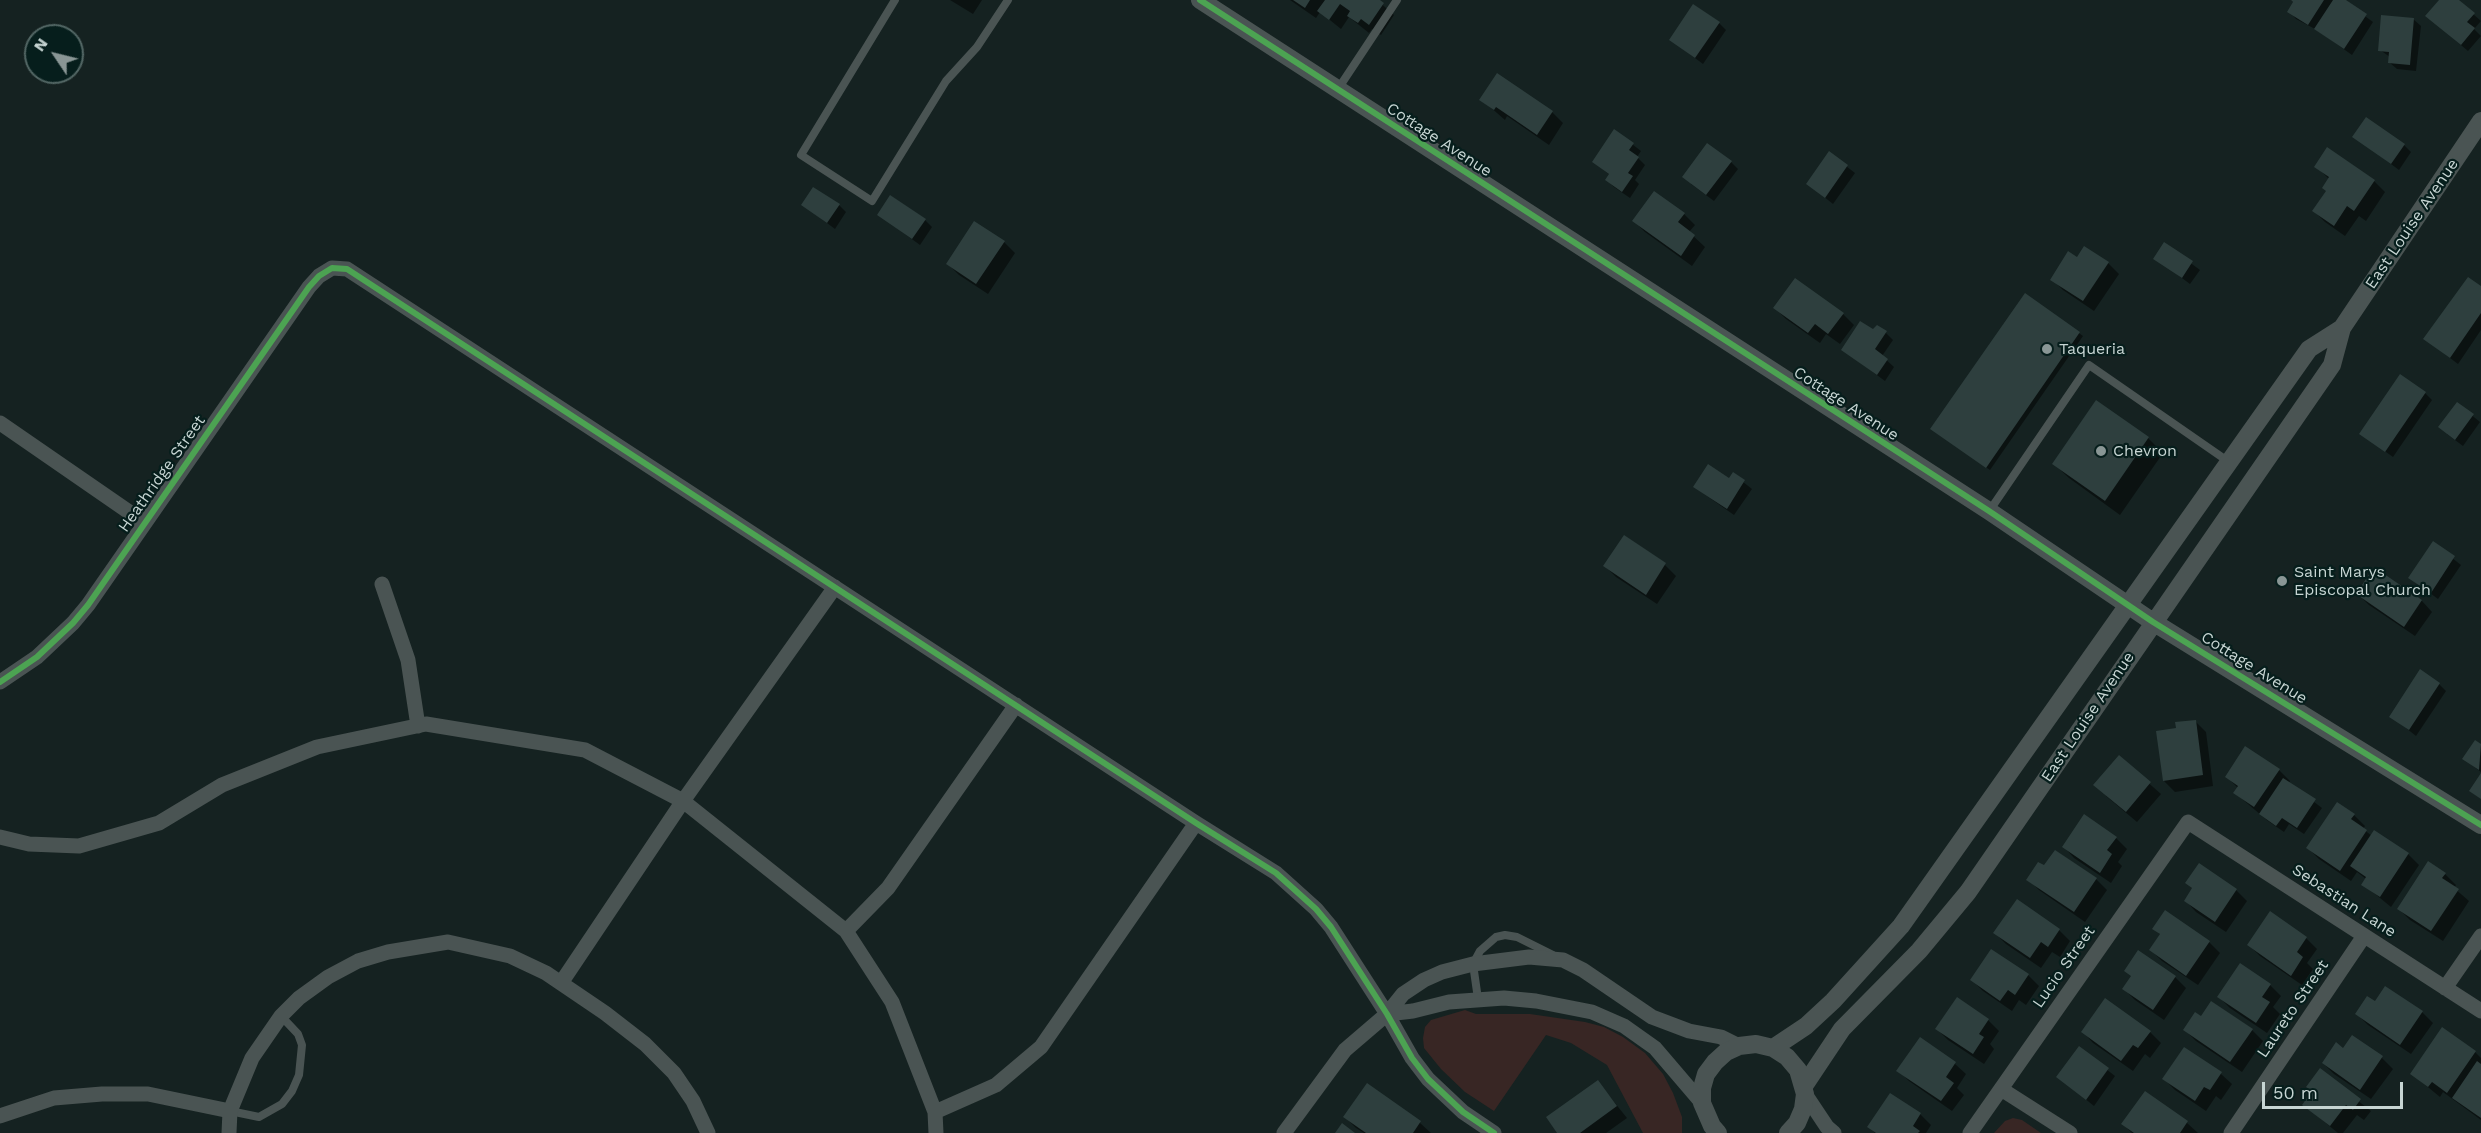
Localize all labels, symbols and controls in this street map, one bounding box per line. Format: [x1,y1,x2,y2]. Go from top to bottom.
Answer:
north arrow [24,24,84,84]
text: N [29,34,52,55]
street label: Cottage Avenue [1383,99,1495,181]
street label: East Louise Avenue [2361,155,2463,293]
place label: Taqueria [2059,339,2125,359]
marker: Taqueria [2040,342,2054,356]
street label: Cottage Avenue [1790,363,1902,445]
street label: Heathridge Street [114,412,210,536]
place label: Chevron [2113,441,2177,461]
marker: Chevron [2094,444,2108,458]
place label: Saint Marys Episcopal Church [2294,562,2431,600]
marker: Saint Marys Episcopal Church [2275,574,2289,588]
street label: Cottage Avenue [2197,628,2311,708]
street label: East Louise Avenue [2037,648,2139,786]
street label: Sebastian Lane [2288,860,2400,942]
street label: Lucio Street [2029,922,2099,1012]
street label: Laureto Street [2253,957,2333,1061]
scale bar [2265,1070,2406,1108]
text: 50 m [2273,1082,2318,1103]

